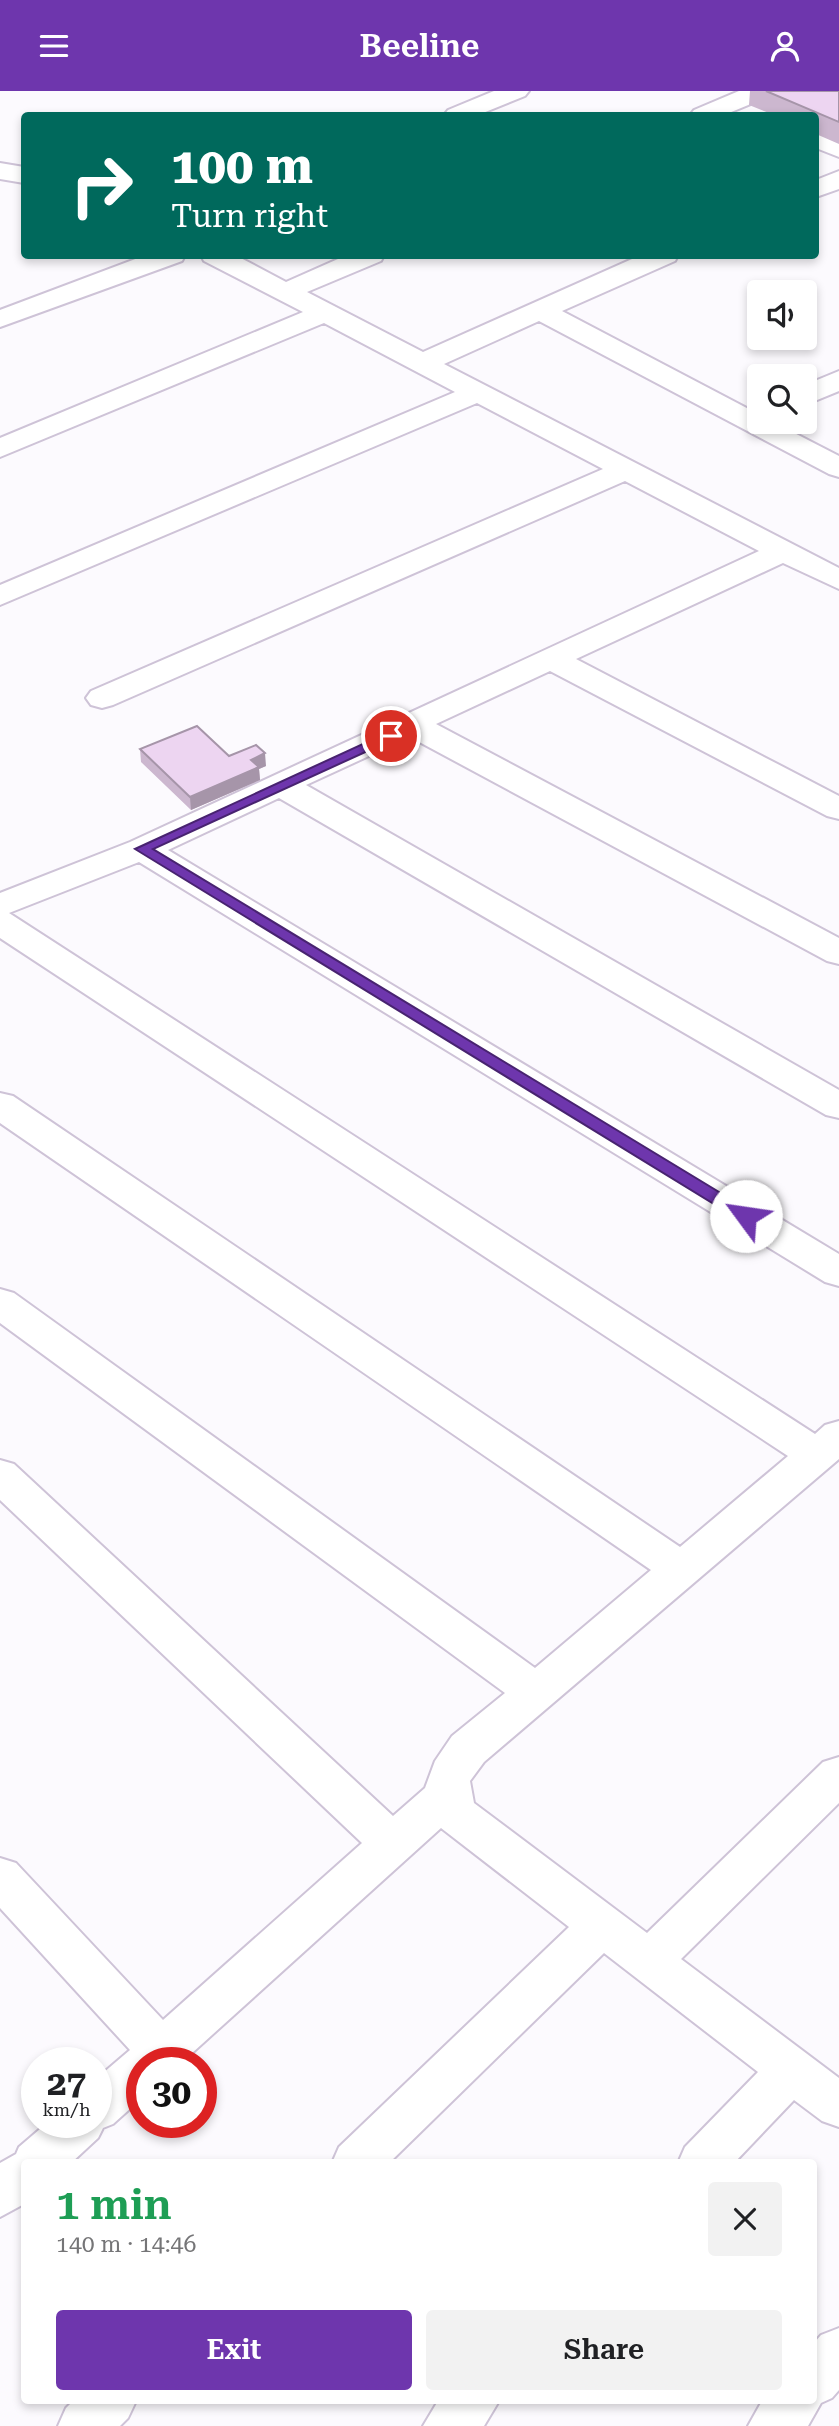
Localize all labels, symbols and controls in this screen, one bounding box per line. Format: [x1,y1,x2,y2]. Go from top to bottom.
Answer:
icon: menu [35,27,73,65]
text: Beeline [360,27,479,65]
icon: person [766,27,804,65]
text: 100 m [171,138,313,195]
icon: right [56,140,147,231]
text: Turn right [171,197,328,235]
map controls [747,280,817,434]
button: sound [747,280,817,350]
button: search [747,364,817,434]
pin [361,706,421,766]
icon: arrive [372,717,410,755]
position arrow [709,1179,783,1253]
speed limit sign: 30 [126,2047,217,2138]
text: 27 [47,2063,86,2104]
text: km/h [42,2099,91,2120]
text: 1 min [56,2180,172,2229]
button: close [708,2182,782,2256]
text: 140 m · 14:46 [56,2231,196,2258]
button: Exit [56,2310,412,2390]
button: Share [426,2310,782,2390]

